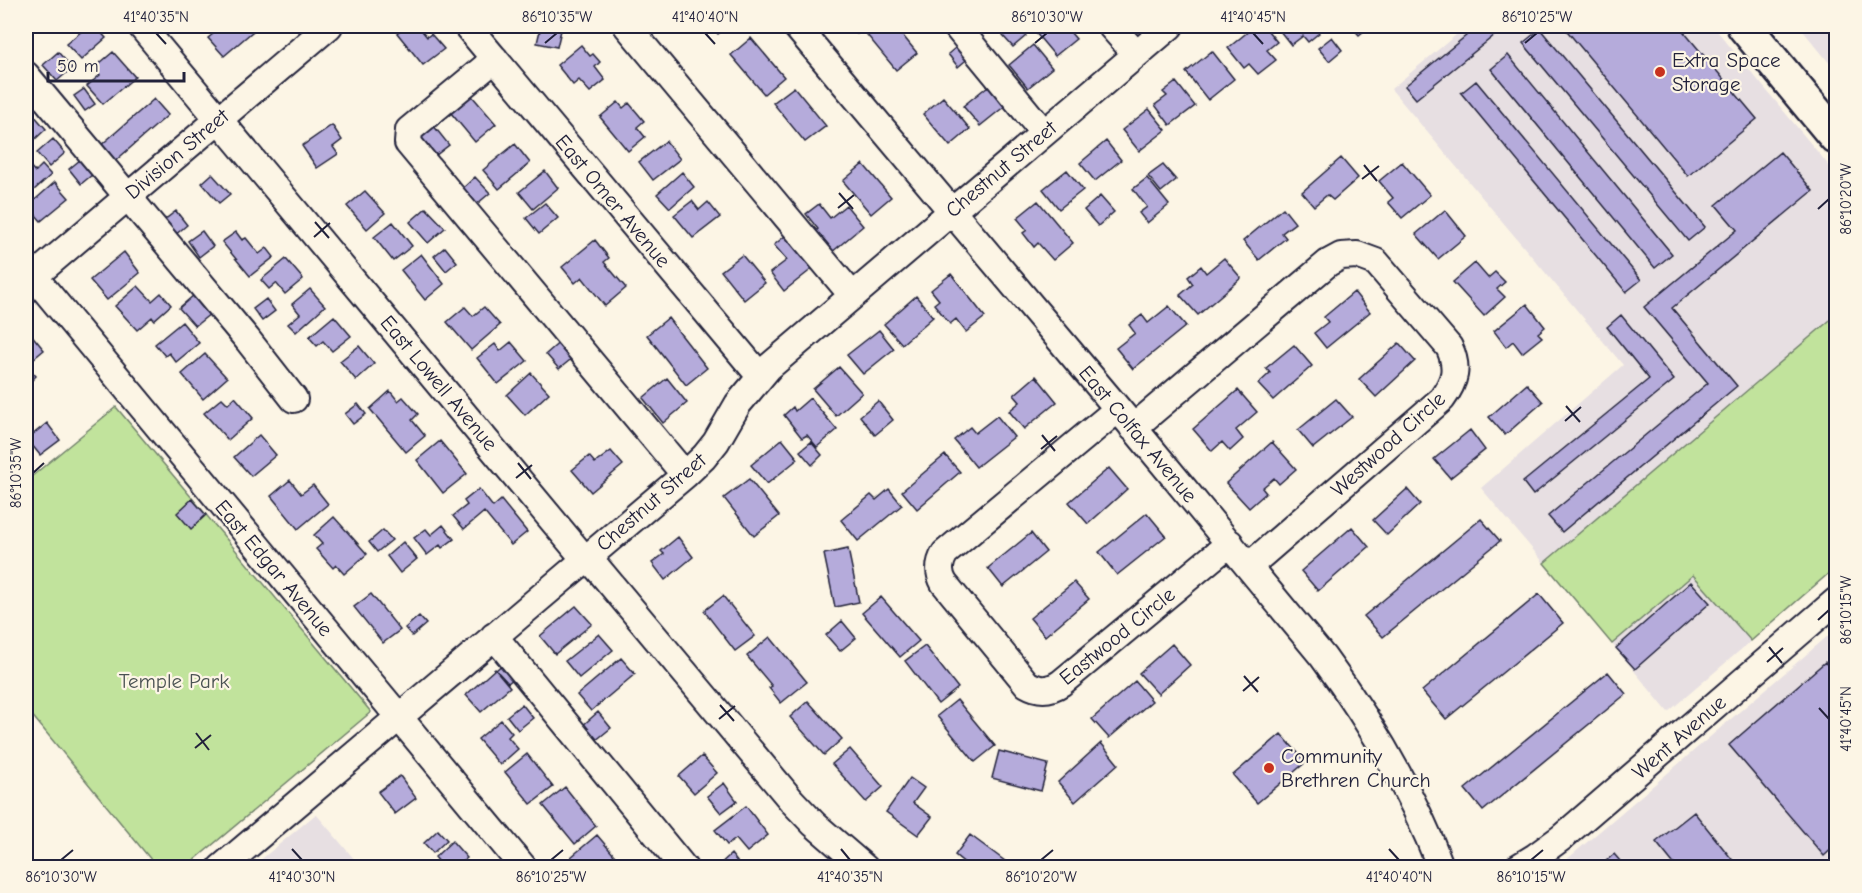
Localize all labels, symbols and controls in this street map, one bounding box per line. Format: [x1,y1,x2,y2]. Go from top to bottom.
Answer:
text: 41°40'35"N [123,8,189,26]
text: 86°10'35"W [522,8,592,26]
text: 41°40'40"N [672,8,738,26]
text: 86°10'30"W [1011,8,1083,26]
text: 41°40'45"N [1220,8,1286,26]
text: 86°10'25"W [1502,8,1572,26]
scale bar [48,45,184,83]
place label: Extra Space Storage [1672,48,1781,96]
text: 50 m [57,56,99,77]
marker: Extra Space Storage [1653,65,1667,79]
street label: Division Street [121,103,234,204]
street label: Chestnut Street [941,115,1062,222]
street label: East Omer Avenue [550,130,676,272]
text: 86°10'20"W [1837,163,1855,235]
street label: East Lowell Avenue [375,310,503,456]
street label: East Colfax Avenue [1074,361,1202,507]
street label: Westwood Circle [1326,387,1450,501]
text: 86°10'35"W [7,438,25,508]
street label: Chestnut Street [591,447,711,556]
street label: East Edgar Avenue [210,495,338,641]
text: 86°10'15"W [1837,576,1855,644]
street label: Eastwood Circle [1055,582,1179,690]
park label: Temple Park [119,669,229,693]
text: 41°40'45"N [1837,686,1855,752]
street label: Went Avenue [1627,690,1731,784]
place label: Community Brethren Church [1281,744,1431,792]
marker: Community Brethren Church [1262,761,1276,775]
text: 86°10'30"W [25,868,97,886]
text: 41°40'30"N [269,868,335,886]
text: 86°10'25"W [516,868,586,886]
text: 41°40'35"N [817,868,883,886]
text: 86°10'20"W [1005,868,1077,886]
text: 41°40'40"N [1366,868,1432,886]
text: 86°10'15"W [1497,868,1565,886]

